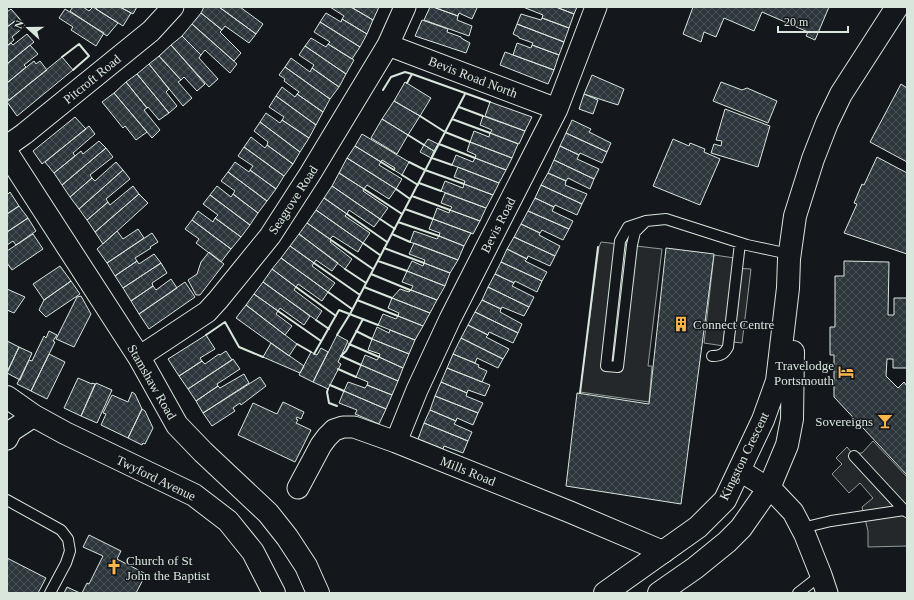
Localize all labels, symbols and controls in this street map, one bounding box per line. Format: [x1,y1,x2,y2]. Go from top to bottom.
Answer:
north arrow [8,8,48,48]
scale bar [778,8,848,34]
text: 20 m [784,15,809,29]
text: N [12,19,26,30]
street label: Pitcroft Road [60,51,124,107]
street label: Bevis Road North [426,53,520,101]
street label: Seagrove Road [265,162,321,237]
street label: Bevis Road [478,194,519,255]
building icon: Connect Centre [672,315,690,333]
place label: Connect Centre [693,317,774,332]
street label: Stamshaw Road [124,342,180,423]
place label: Travelodge Portsmouth [774,358,834,388]
hotel icon: Travelodge Portsmouth [837,363,855,381]
street label: Kingston Crescent [716,409,772,503]
bar icon: Sovereigns [876,412,894,430]
place label: Sovereigns [815,414,873,429]
street label: Twyford Avenue [114,452,198,504]
street label: Mills Road [438,453,498,489]
place label: Church of St John the Baptist [126,553,210,583]
church icon: Church of St John the Baptist [105,558,123,576]

